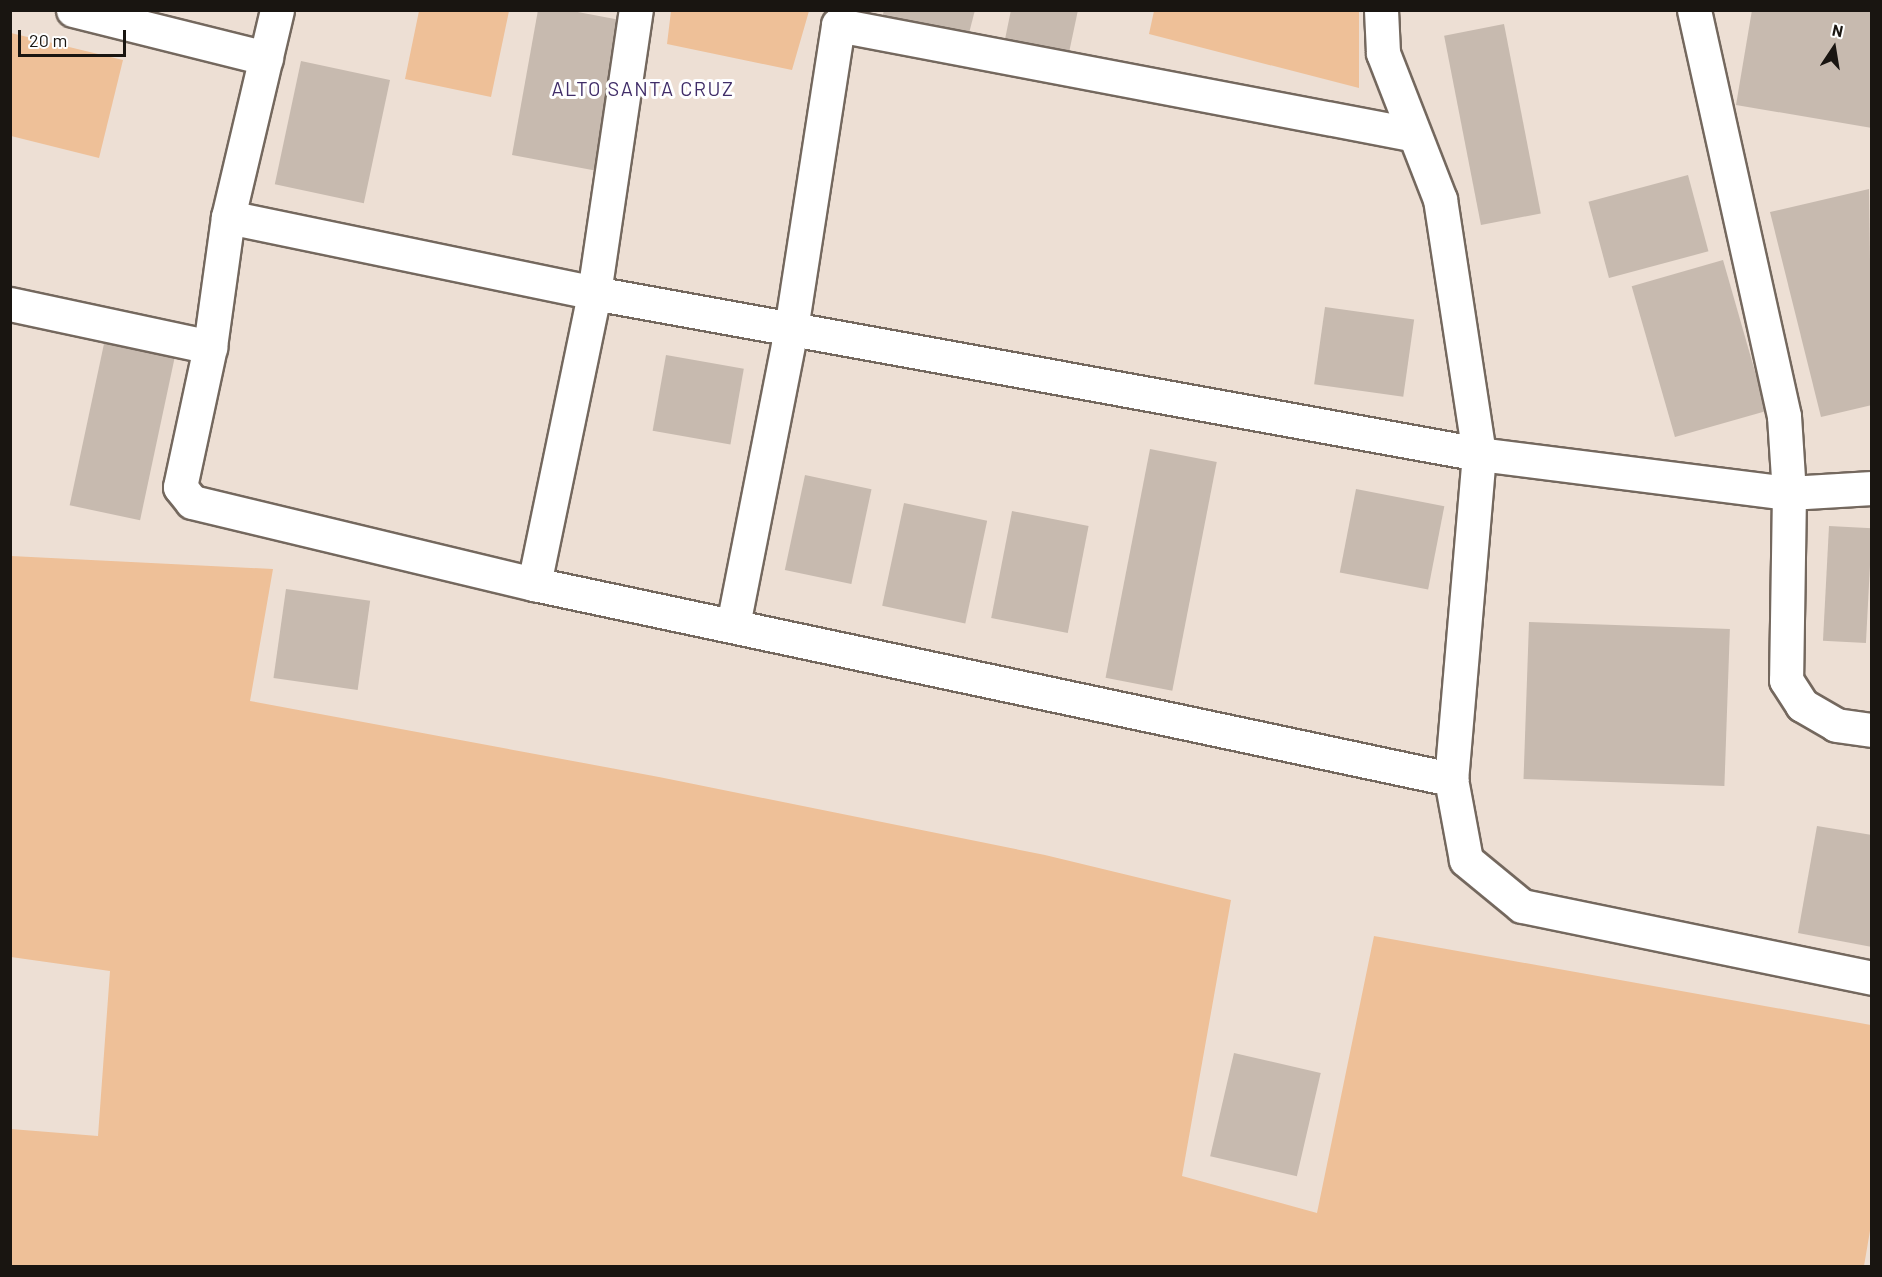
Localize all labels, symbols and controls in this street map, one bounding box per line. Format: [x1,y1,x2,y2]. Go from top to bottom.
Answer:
scale bar [21,18,129,56]
north arrow [1804,18,1864,78]
text: N [1831,20,1845,40]
text: 20 m [29,29,67,51]
district label: ALTO SANTA CRUZ [551,76,735,100]

